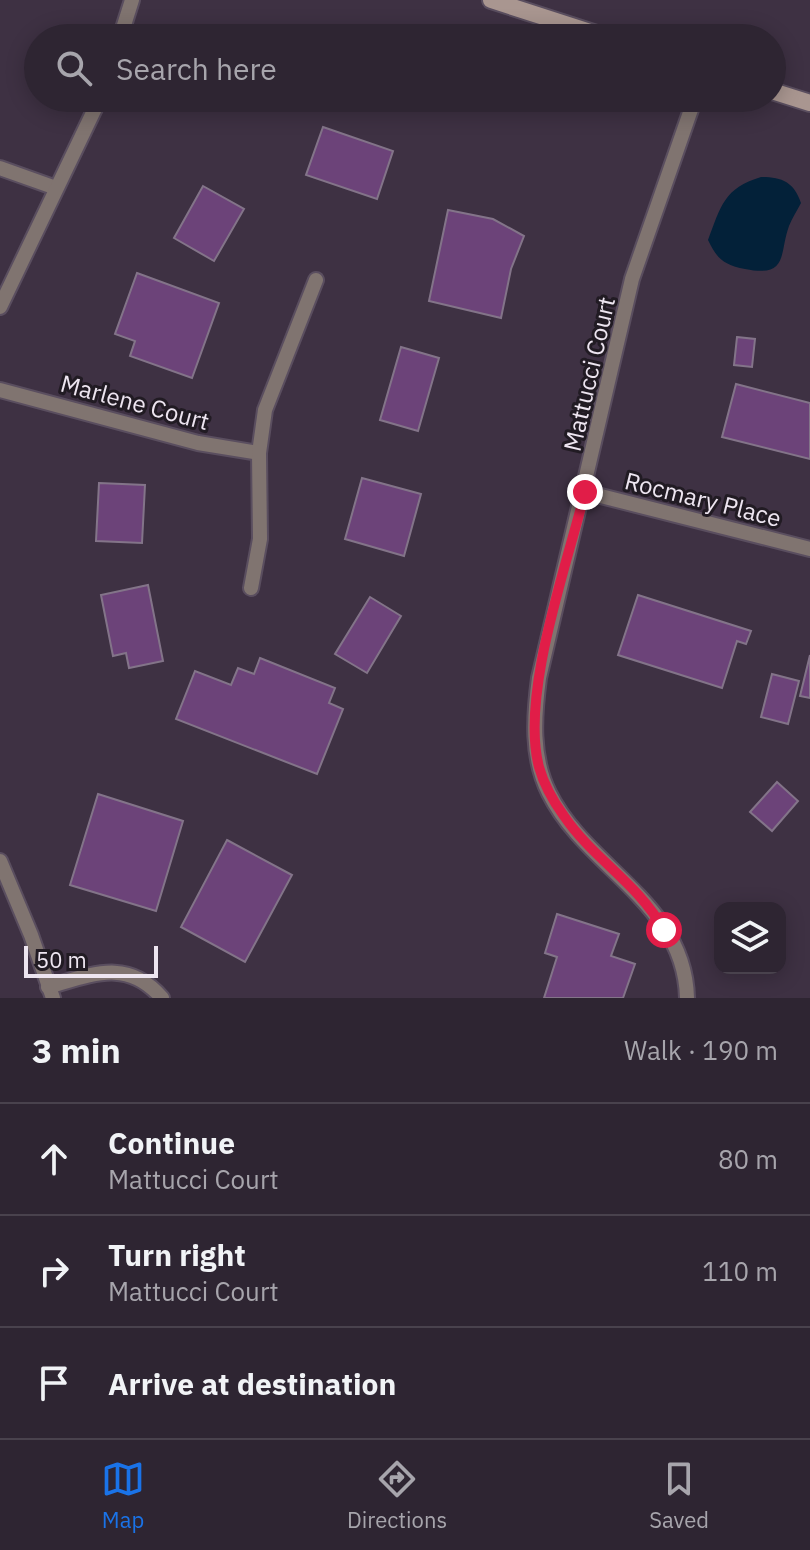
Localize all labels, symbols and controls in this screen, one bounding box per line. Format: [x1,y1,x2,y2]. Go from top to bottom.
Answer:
search box [24,24,786,112]
icon: search [52,46,96,90]
text: Search here [116,49,277,88]
street label: Mattucci Court [556,294,622,454]
street label: Marlene Court [57,367,213,437]
street label: Rocmary Place [622,464,784,534]
route end [567,474,603,510]
map controls [714,902,786,974]
button: layers [714,902,786,974]
route start [646,912,682,948]
scale bar [24,942,158,978]
text: 50 m [36,945,87,974]
text: 3 min [32,1028,121,1072]
text: Walk · 190 m [624,1033,778,1067]
text: Continue [108,1123,235,1162]
icon: ahead [32,1137,76,1181]
text: 80 m [718,1142,778,1176]
text: Mattucci Court [108,1162,279,1196]
text: Turn right [108,1235,246,1274]
icon: right [32,1249,76,1293]
text: 110 m [702,1254,778,1288]
text: Mattucci Court [108,1274,279,1308]
icon: arrive [32,1361,76,1405]
text: Arrive at destination [108,1364,396,1403]
tab: Map [101,1457,145,1534]
tab: Directions [347,1457,447,1534]
tab: Saved [649,1457,709,1534]

